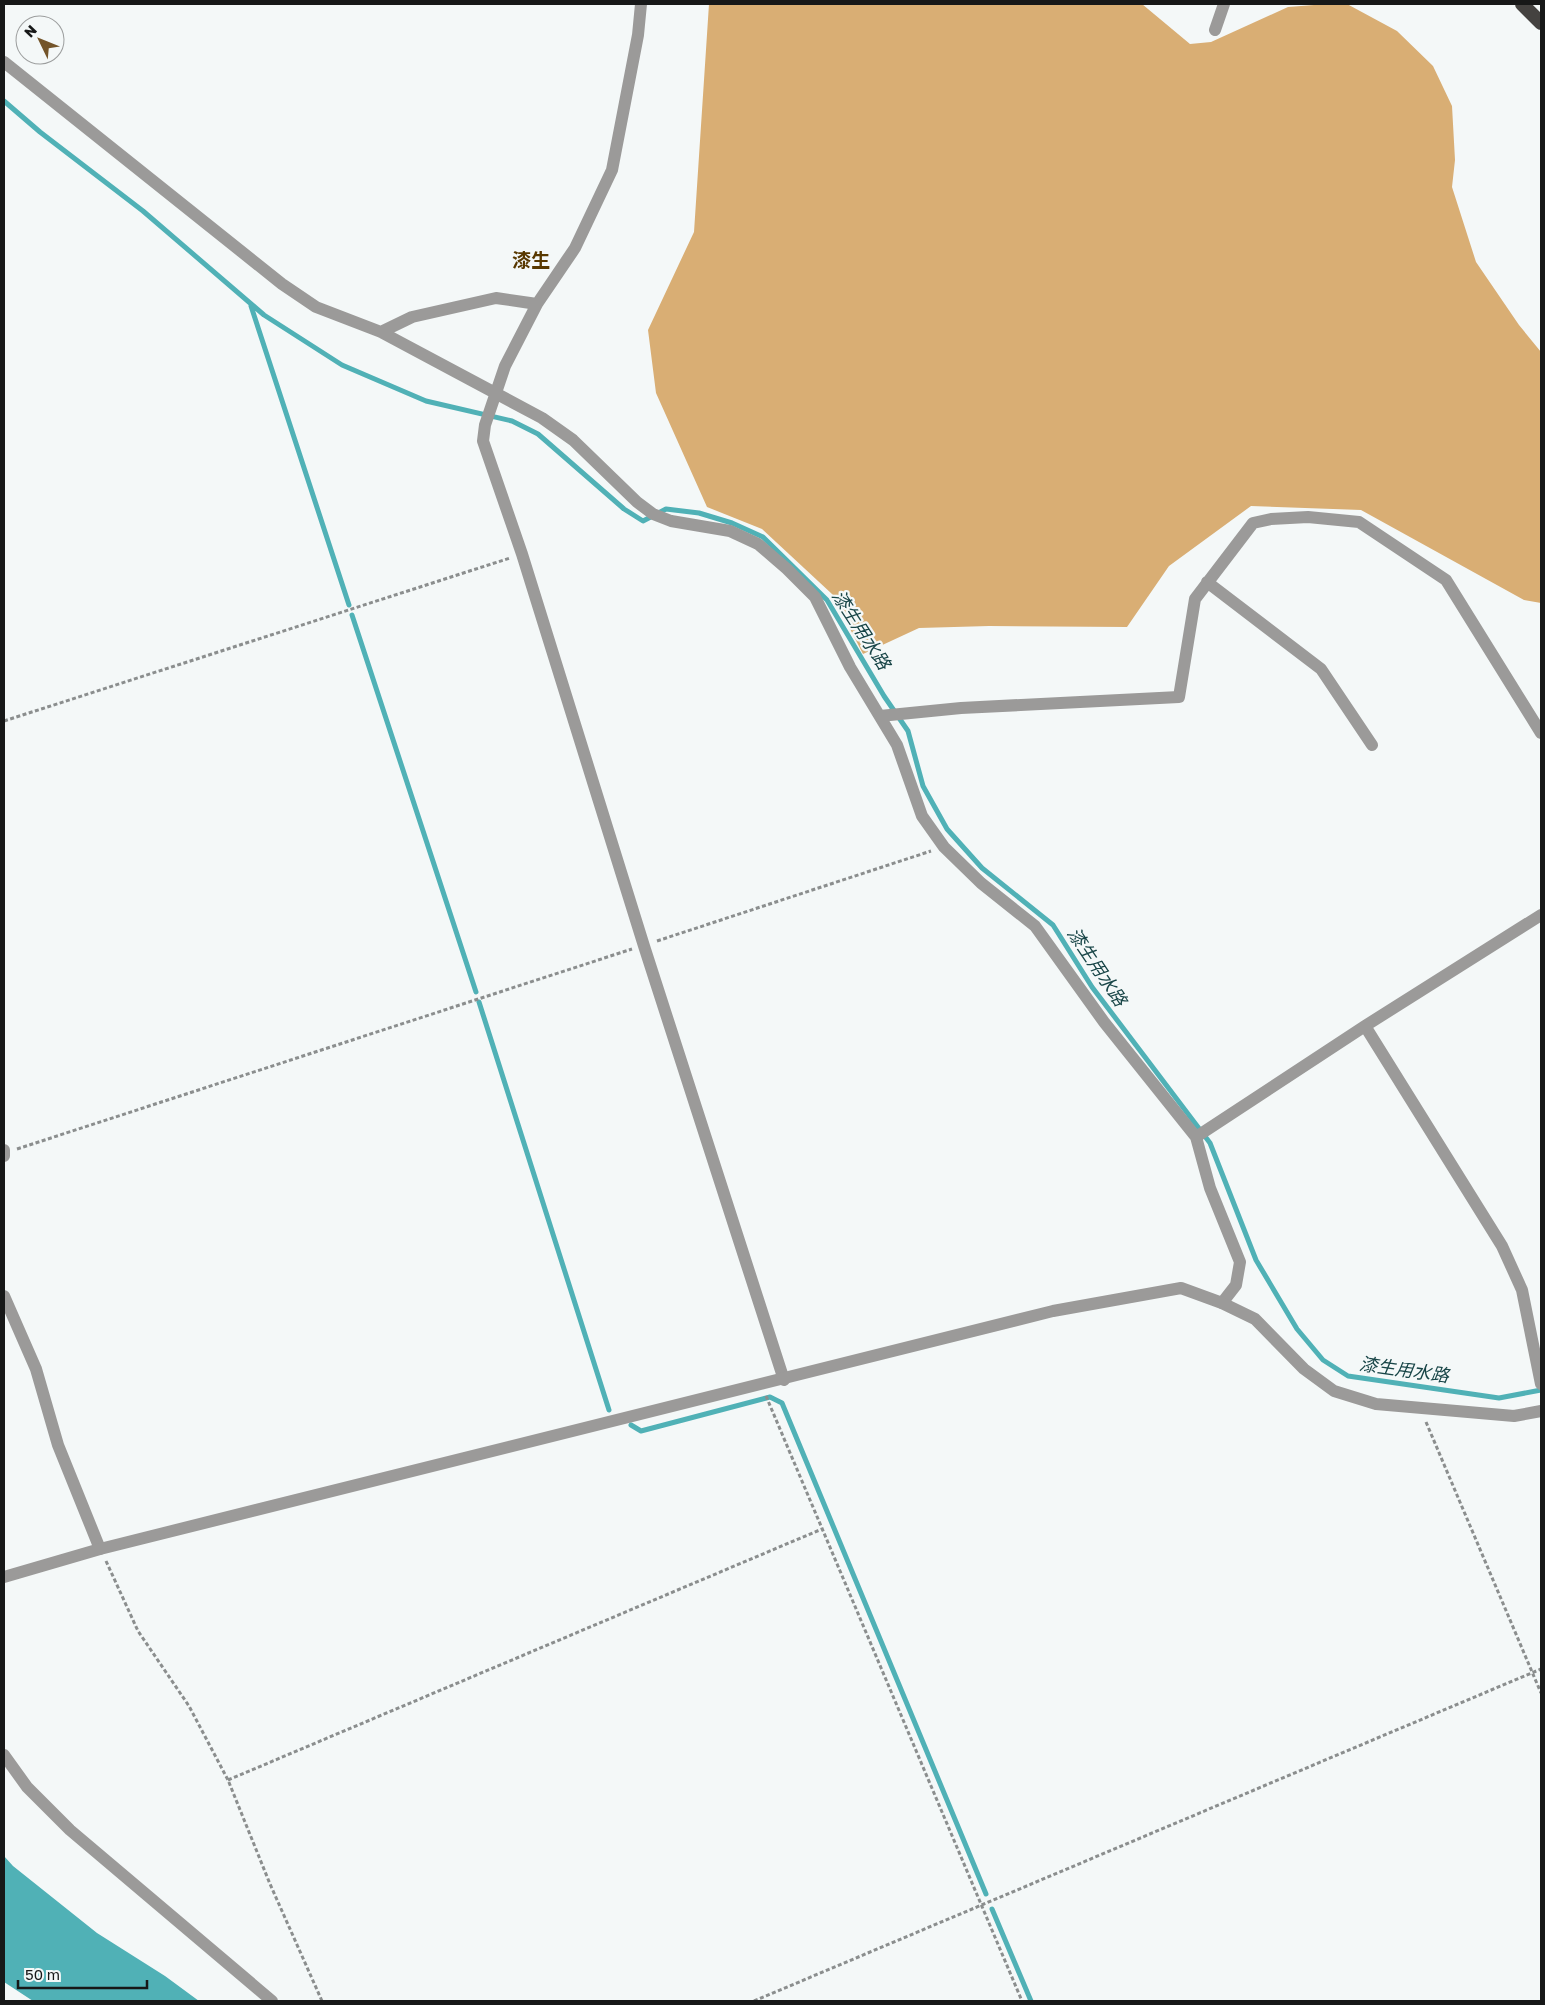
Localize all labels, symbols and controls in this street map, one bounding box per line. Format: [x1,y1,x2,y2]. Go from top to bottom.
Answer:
north arrow [15,15,65,65]
text: N [20,21,40,40]
district label: 漆生 [512,248,550,271]
water label: 漆生用水路 [828,586,897,675]
water label: 漆生用水路 [1064,923,1133,1012]
water label: 漆生用水路 [1358,1352,1452,1386]
scale bar [18,1958,146,1990]
text: 50 m [25,1965,60,1983]

